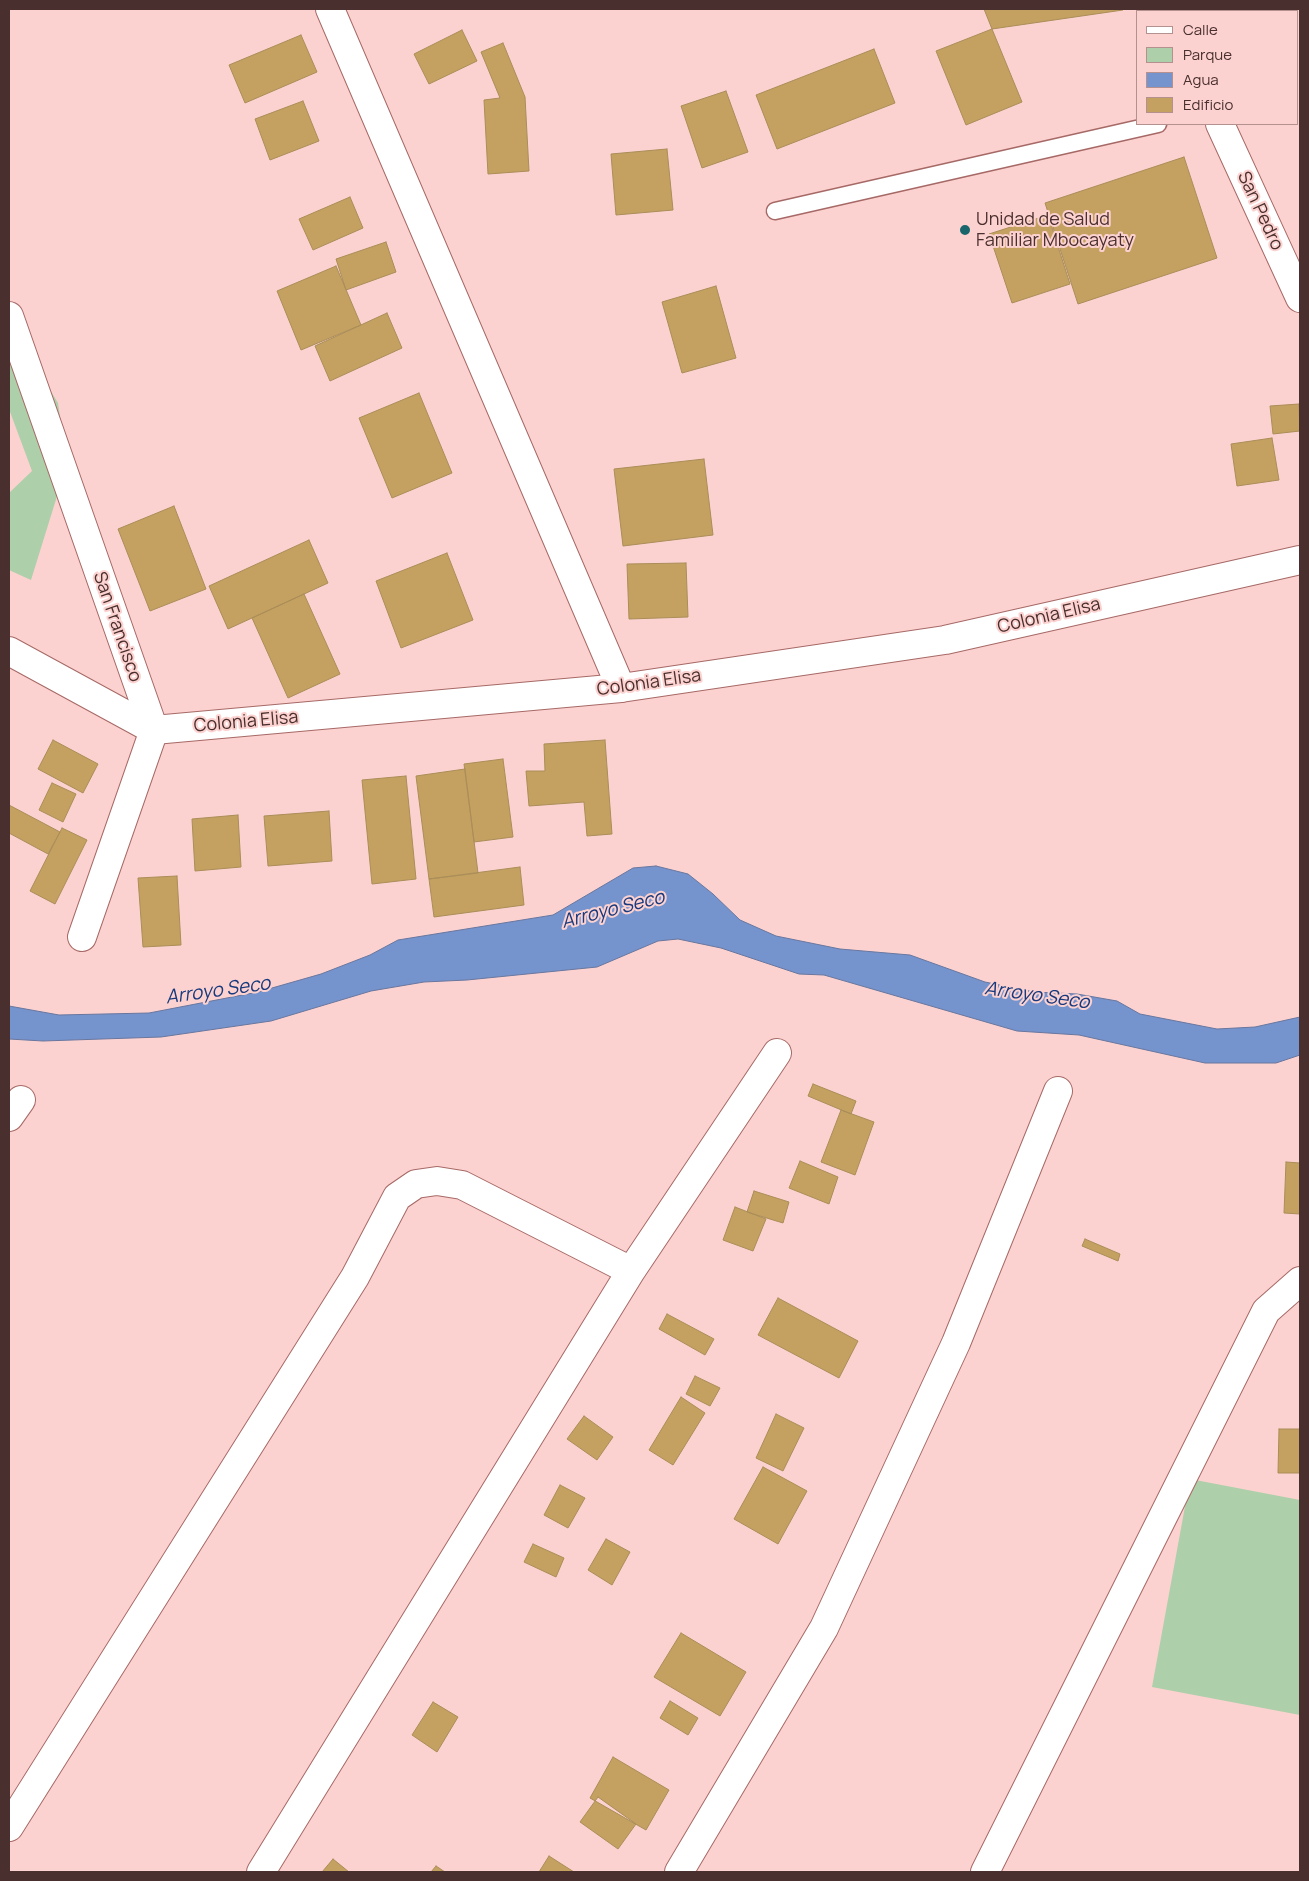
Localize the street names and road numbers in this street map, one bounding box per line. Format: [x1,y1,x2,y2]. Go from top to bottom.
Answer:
street label: San Pedro [1232,168,1288,254]
street label: San Francisco [88,569,146,685]
street label: Colonia Elisa [995,594,1103,638]
street label: Colonia Elisa [596,665,702,701]
street label: Colonia Elisa [193,707,299,737]

